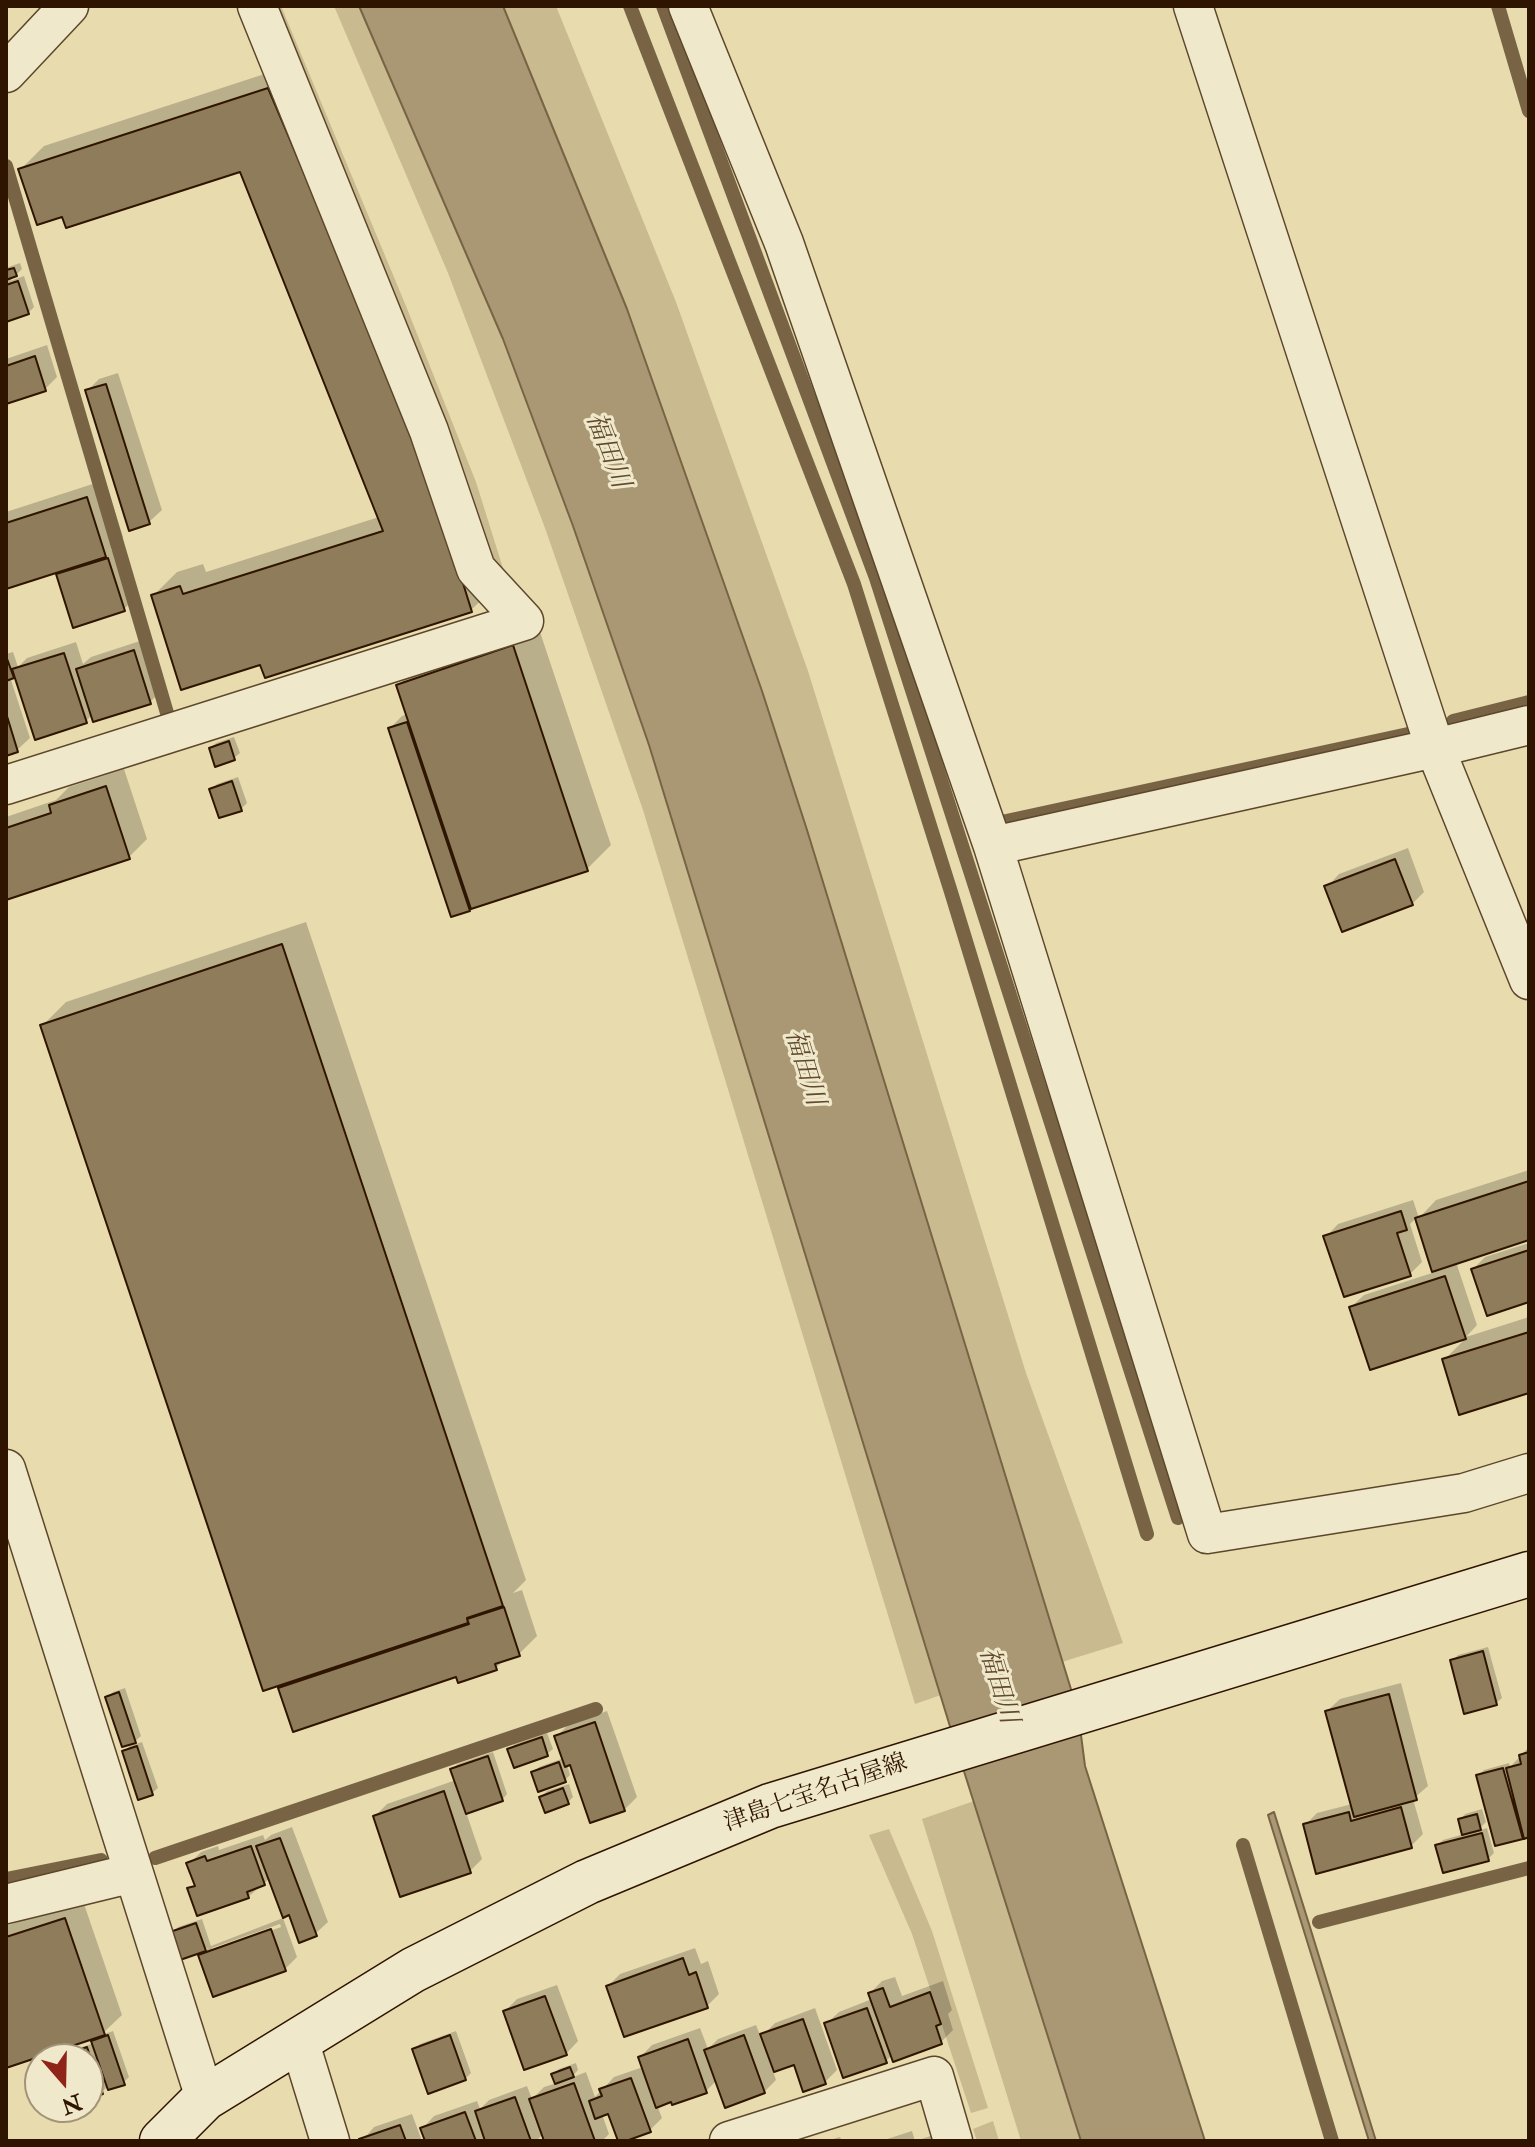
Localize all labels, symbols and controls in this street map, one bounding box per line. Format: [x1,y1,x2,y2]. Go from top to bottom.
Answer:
water label: 福田川 [577,409,635,493]
water label: 福田川 [777,1026,829,1110]
water label: 福田川 [971,1644,1023,1728]
street label: 津島七宝名古屋線 [721,1749,911,1839]
north arrow [24,2043,104,2123]
text: N [57,2087,86,2120]

